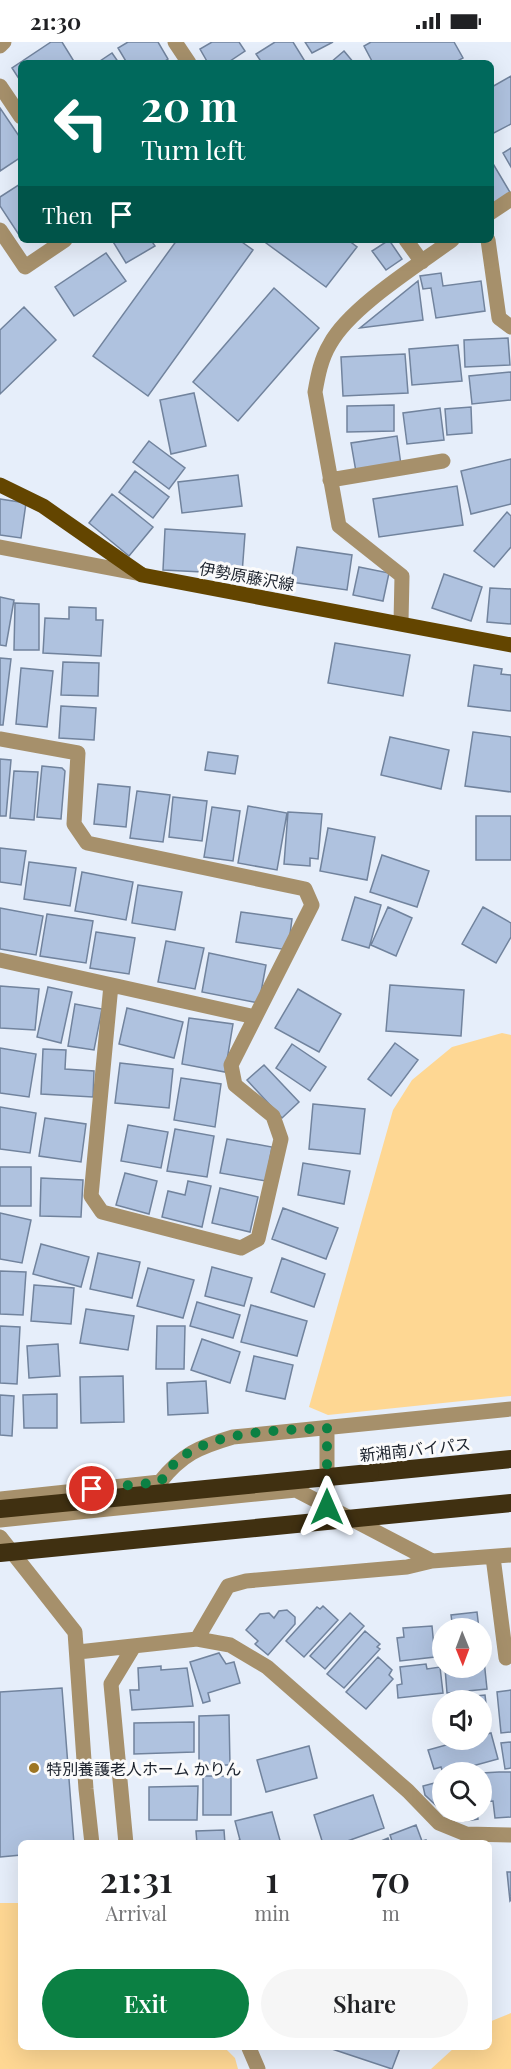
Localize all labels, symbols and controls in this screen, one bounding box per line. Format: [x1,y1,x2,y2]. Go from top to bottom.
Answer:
text: 21:30 [30,6,81,36]
text: 20 m [141,77,238,133]
icon: left [42,84,120,162]
text: Turn left [141,131,245,167]
icon: arrive [105,198,138,231]
text: Then [42,200,93,230]
street label: 伊勢原藤沢線 [198,557,296,595]
street label: 新湘南バイパス [358,1433,472,1465]
pin [66,1463,117,1514]
icon: arrive [75,1472,108,1505]
position arrow [295,1475,359,1539]
north arrow [432,1618,492,1678]
map controls [432,1618,492,1822]
button: sound [432,1690,492,1750]
place label: 特別養護老人ホーム かりん [46,1758,242,1779]
marker: 特別養護老人ホーム かりん [27,1761,41,1775]
button: search [432,1762,492,1822]
text: 21:31 [100,1854,173,1902]
text: 1 [265,1854,279,1902]
text: 70 [372,1854,410,1902]
text: Arrival [105,1899,167,1926]
text: min [254,1899,290,1926]
text: m [382,1899,400,1926]
button: Exit [42,1969,249,2038]
button: Share [261,1969,468,2038]

